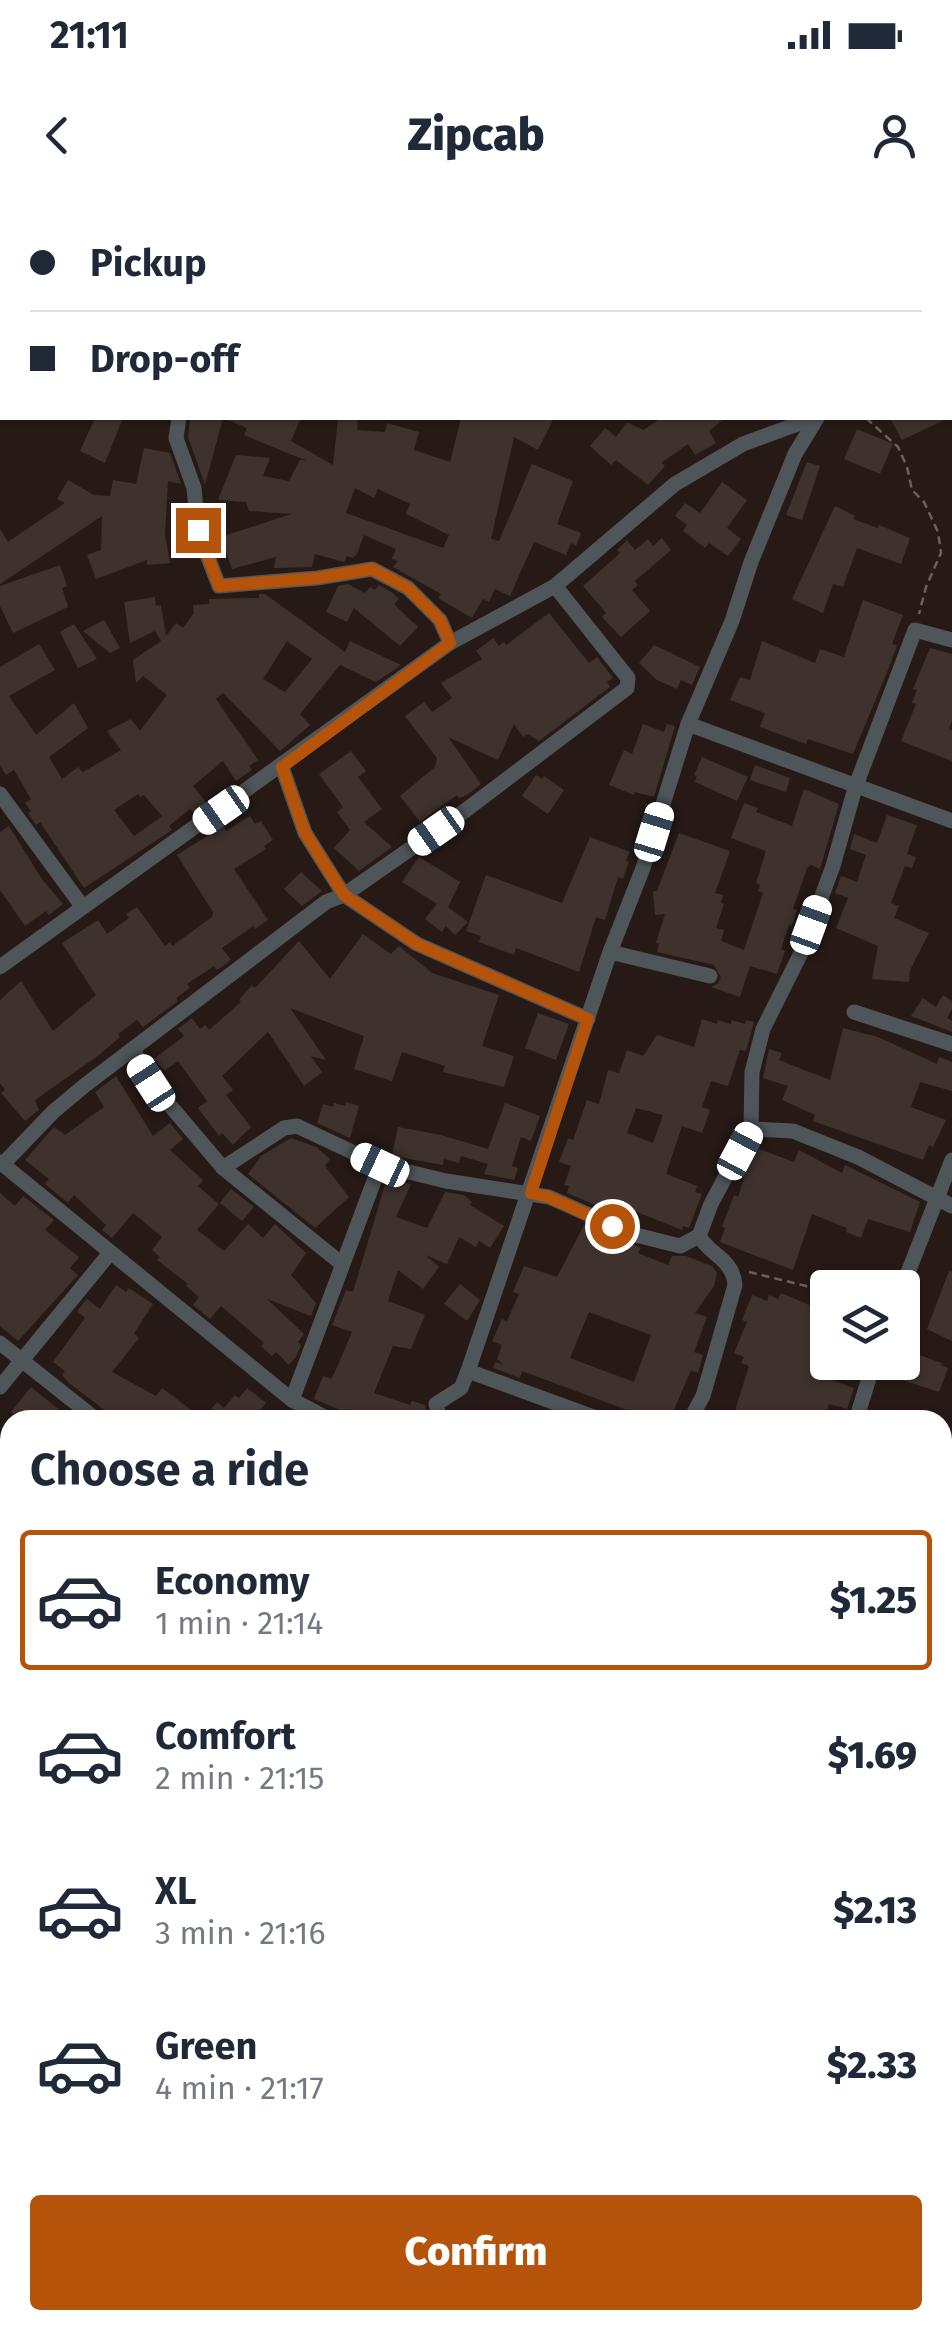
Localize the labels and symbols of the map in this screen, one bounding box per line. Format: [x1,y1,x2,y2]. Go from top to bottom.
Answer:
route end [176,508,221,553]
car [188,781,254,839]
car [631,799,677,865]
car [403,802,469,860]
car [787,892,835,958]
car [122,1050,180,1116]
car [713,1117,767,1185]
car [346,1139,414,1191]
route start [590,1204,635,1249]

